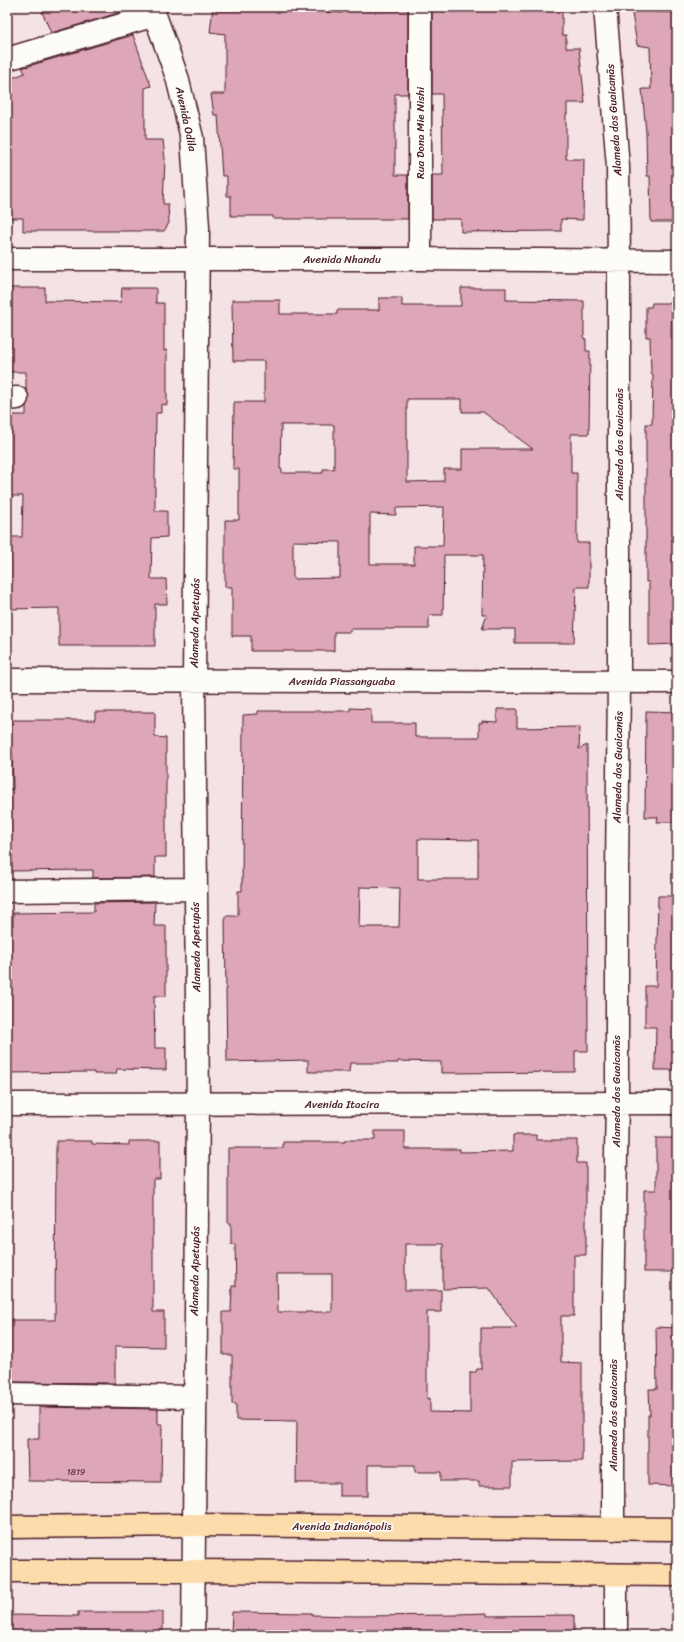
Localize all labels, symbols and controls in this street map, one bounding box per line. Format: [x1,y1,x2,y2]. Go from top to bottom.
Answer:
street label: Alameda dos Guaicanãs [601,62,627,178]
street label: Avenida Odila [170,84,202,154]
street label: Rua Dona Mie Nishi [411,86,430,179]
street label: Avenida Nhandu [302,250,381,269]
street label: Alameda dos Guaicanãs [610,387,629,501]
street label: Alameda Apetupás [185,577,205,669]
street label: Avenida Piassanguaba [288,672,396,691]
street label: Alameda dos Guaicanãs [608,710,628,824]
street label: Alameda Apetupás [186,901,206,993]
street label: Alameda dos Guaicanãs [607,1034,626,1148]
street label: Avenida Itacira [304,1095,380,1114]
street label: Alameda Apetupás [185,1225,205,1317]
street label: Alameda dos Guaicanãs [604,1358,623,1472]
house number: 1819 [67,1464,86,1480]
street label: Avenida Indianópolis [291,1517,392,1536]

